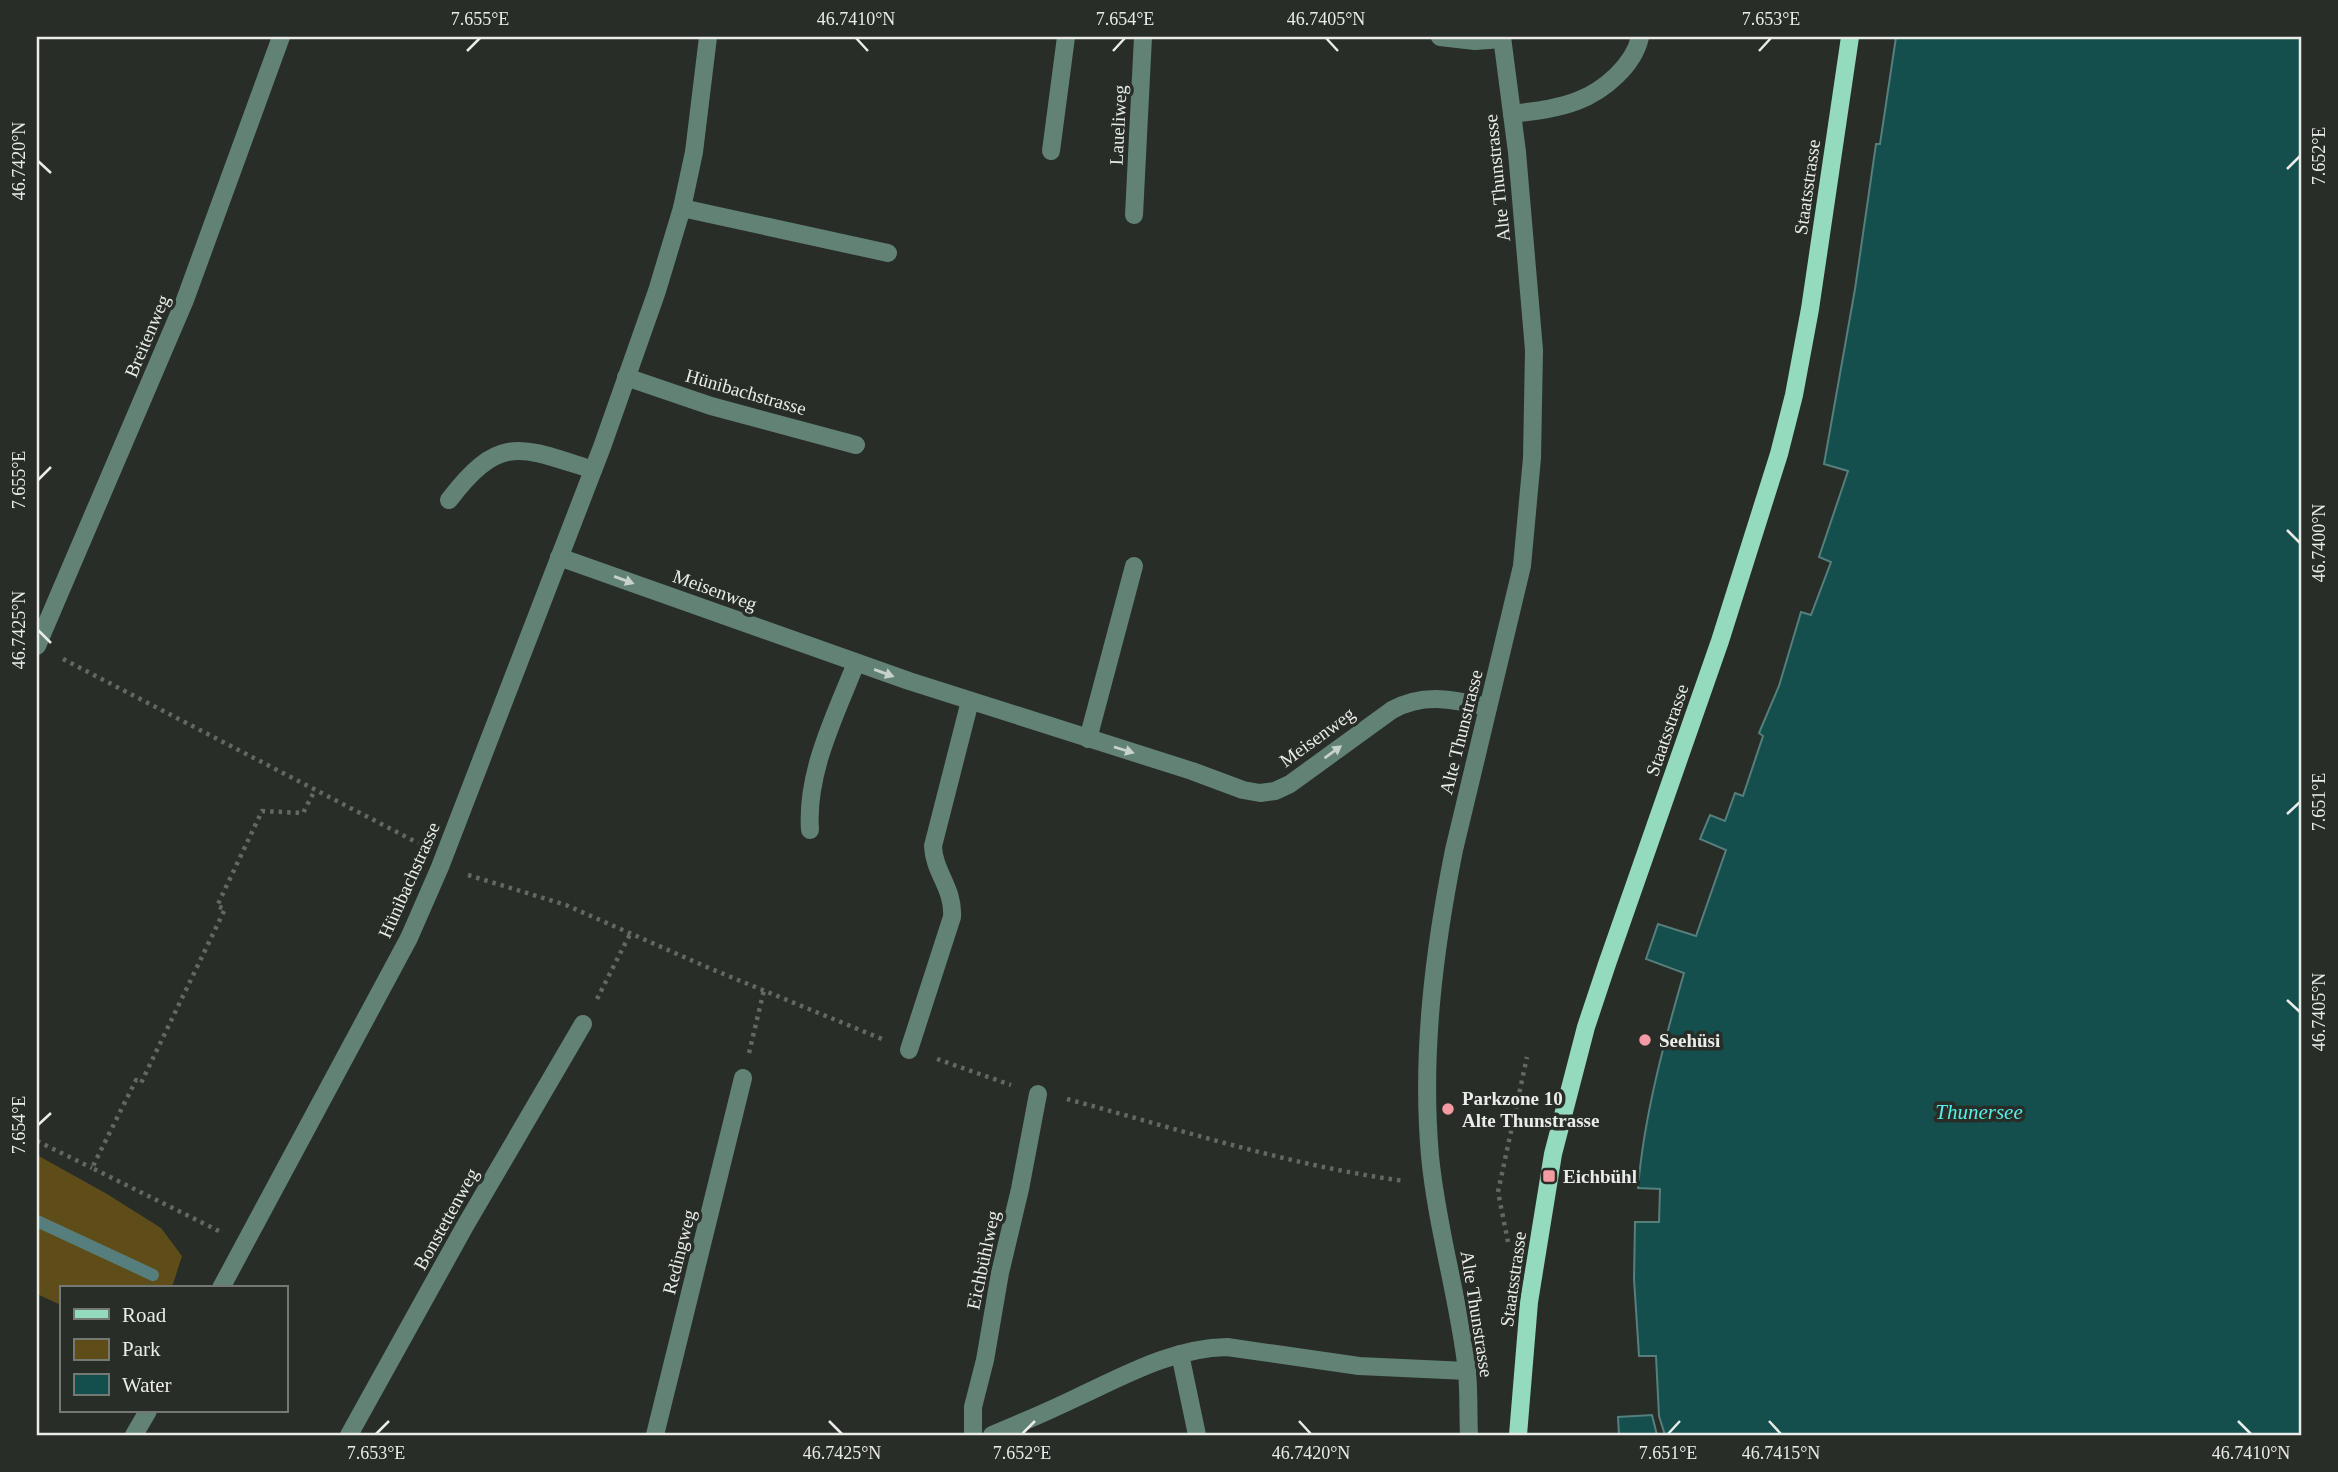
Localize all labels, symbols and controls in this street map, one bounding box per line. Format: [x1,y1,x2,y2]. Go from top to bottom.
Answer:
text: 7.655°E [451,9,509,29]
text: 46.7410°N [817,9,895,29]
text: 7.654°E [1096,9,1154,29]
text: 46.7405°N [1287,9,1365,29]
text: 7.653°E [1742,9,1800,29]
street label: Laueliweg [1105,84,1131,166]
street label: Alte Thunstrasse [1480,113,1514,243]
text: 46.7420°N [9,122,29,200]
text: 7.652°E [2309,127,2329,185]
street label: Staatsstrasse [1790,138,1824,236]
street label: Breitenweg [120,291,174,380]
street label: Hünibachstrasse [683,365,809,419]
text: 7.655°E [9,451,29,509]
text: 46.7400°N [2309,504,2329,582]
street label: Meisenweg [670,565,760,615]
one-way arrow [613,575,634,586]
text: 46.7425°N [9,591,29,669]
street label: Alte Thunstrasse [1435,667,1487,797]
one-way arrow [874,668,895,679]
street label: Staatsstrasse [1641,681,1693,779]
street label: Meisenweg [1275,702,1359,771]
one-way arrow [1114,746,1135,756]
one-way arrow [1324,746,1342,760]
text: 7.651°E [2309,773,2329,831]
street label: Hünibachstrasse [374,819,444,941]
text: 46.7405°N [2309,973,2329,1051]
place label: Seehüsi [1659,1030,1720,1051]
marker: Seehüsi [1637,1032,1653,1048]
place label: Parkzone 10 Alte Thunstrasse [1462,1088,1599,1131]
text: 7.654°E [9,1096,29,1154]
water label: Thunersee [1935,1100,2023,1124]
marker: Parkzone 10 Alte Thunstrasse [1440,1101,1456,1117]
street label: Bonstettenweg [409,1164,483,1273]
place label: Eichbühl [1563,1166,1637,1187]
marker: Eichbühl [1541,1168,1557,1184]
street label: Redingweg [658,1207,700,1297]
street label: Eichbühlweg [962,1208,1004,1311]
street label: Staatsstrasse [1496,1230,1530,1328]
street label: Alte Thunstrasse [1457,1249,1497,1379]
legend [60,1286,287,1412]
text: Road [122,1303,167,1327]
text: Park [122,1337,161,1361]
text: Water [122,1373,172,1397]
text: 7.653°E [347,1443,405,1463]
text: 46.7425°N [803,1443,881,1463]
text: 7.652°E [993,1443,1051,1463]
text: 46.7420°N [1272,1443,1350,1463]
text: 7.651°E [1639,1443,1697,1463]
text: 46.7415°N [1742,1443,1820,1463]
text: 46.7410°N [2212,1443,2290,1463]

